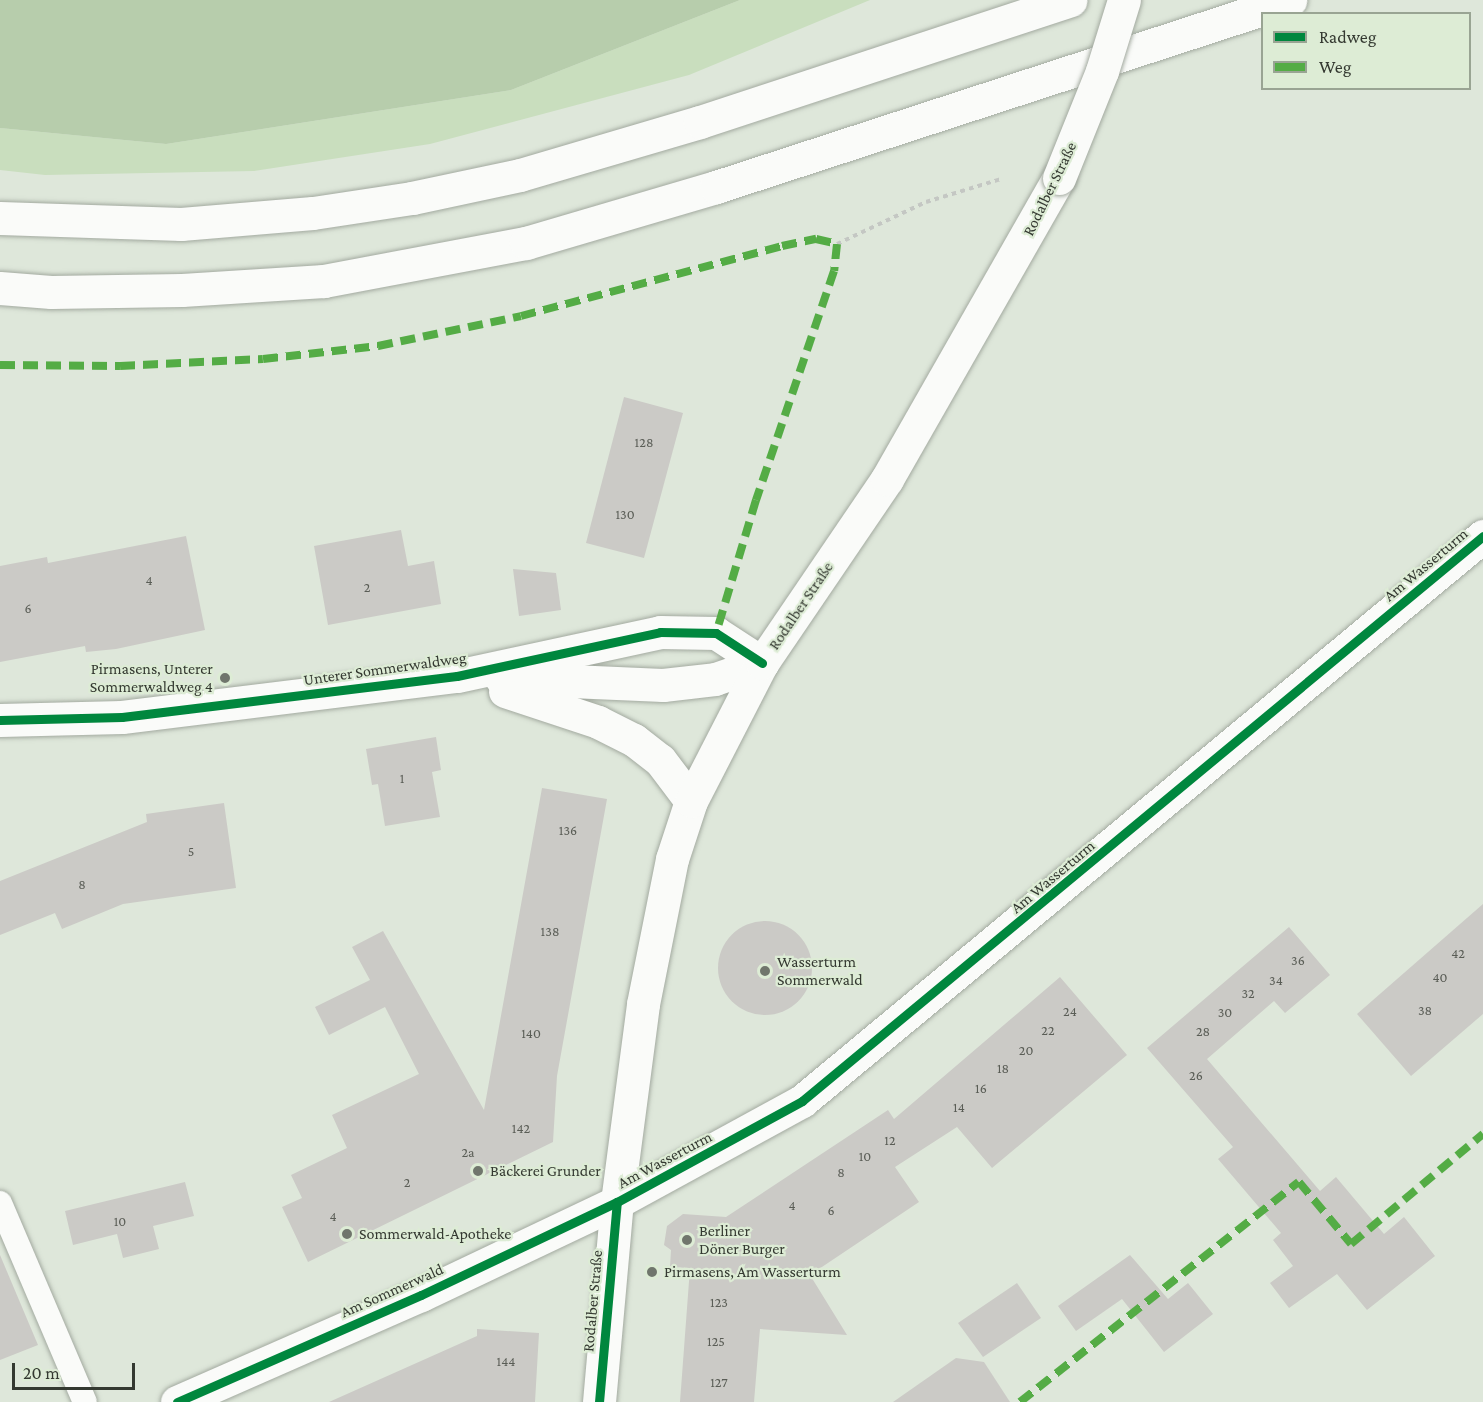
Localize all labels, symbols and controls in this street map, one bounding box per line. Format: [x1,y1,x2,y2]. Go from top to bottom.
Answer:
legend [1261,12,1471,90]
text: Radweg [1319,27,1376,47]
text: Weg [1319,57,1351,77]
street label: Rodalber Straße [1019,139,1081,239]
house number: 128 [635,434,653,450]
house number: 130 [615,506,635,522]
street label: Am Wasserturm [1380,524,1472,606]
street label: Rodalber Straße [765,558,837,654]
house number: 4 [145,572,153,588]
house number: 2 [364,579,370,595]
house number: 6 [24,600,32,616]
street label: Unterer Sommerwaldweg [302,648,468,690]
place label: Pirmasens, Unterer Sommerwaldweg 4 [90,659,213,697]
marker: Pirmasens, Unterer Sommerwaldweg 4 [218,671,232,685]
house number: 1 [400,770,404,786]
house number: 136 [559,822,577,838]
street label: Am Wasserturm [1007,836,1099,918]
house number: 5 [188,843,194,859]
house number: 8 [78,876,86,892]
house number: 138 [541,923,559,939]
house number: 42 [1451,945,1465,961]
place label: Wasserturm Sommerwald [777,952,863,990]
house number: 36 [1291,952,1305,968]
marker: Wasserturm Sommerwald [758,964,772,978]
house number: 40 [1432,969,1448,985]
house number: 34 [1269,972,1283,988]
house number: 32 [1241,985,1255,1001]
house number: 38 [1418,1002,1432,1018]
house number: 24 [1063,1003,1077,1019]
house number: 30 [1218,1004,1232,1020]
house number: 22 [1041,1022,1055,1038]
house number: 28 [1196,1023,1210,1039]
house number: 140 [521,1025,541,1041]
house number: 20 [1019,1042,1033,1058]
house number: 18 [997,1060,1009,1076]
house number: 26 [1189,1067,1203,1083]
house number: 16 [975,1080,987,1096]
house number: 14 [953,1099,965,1115]
house number: 142 [512,1120,530,1136]
street label: Am Wasserturm [615,1127,715,1193]
house number: 12 [884,1132,896,1148]
house number: 2a [461,1144,475,1160]
house number: 10 [859,1148,871,1164]
place label: Bäckerei Grunder [490,1161,601,1181]
marker: Bäckerei Grunder [471,1164,485,1178]
house number: 8 [837,1164,845,1180]
house number: 2 [404,1174,410,1190]
house number: 4 [788,1197,796,1213]
house number: 6 [827,1202,835,1218]
house number: 4 [329,1208,337,1224]
house number: 10 [114,1213,126,1229]
place label: Berliner Döner Burger [699,1221,785,1259]
place label: Sommerwald-Apotheke [359,1224,511,1244]
marker: Sommerwald-Apotheke [340,1227,354,1241]
marker: Berliner Döner Burger [680,1233,694,1247]
street label: Rodalber Straße [579,1249,607,1353]
street label: Am Sommerwald [338,1260,446,1322]
place label: Pirmasens, Am Wasserturm [664,1262,841,1282]
marker: Pirmasens, Am Wasserturm [645,1265,659,1279]
house number: 123 [710,1294,728,1310]
house number: 125 [707,1333,725,1349]
scale bar [15,1351,138,1389]
house number: 144 [497,1353,515,1369]
text: 20 m [23,1363,60,1383]
house number: 127 [710,1374,728,1390]

